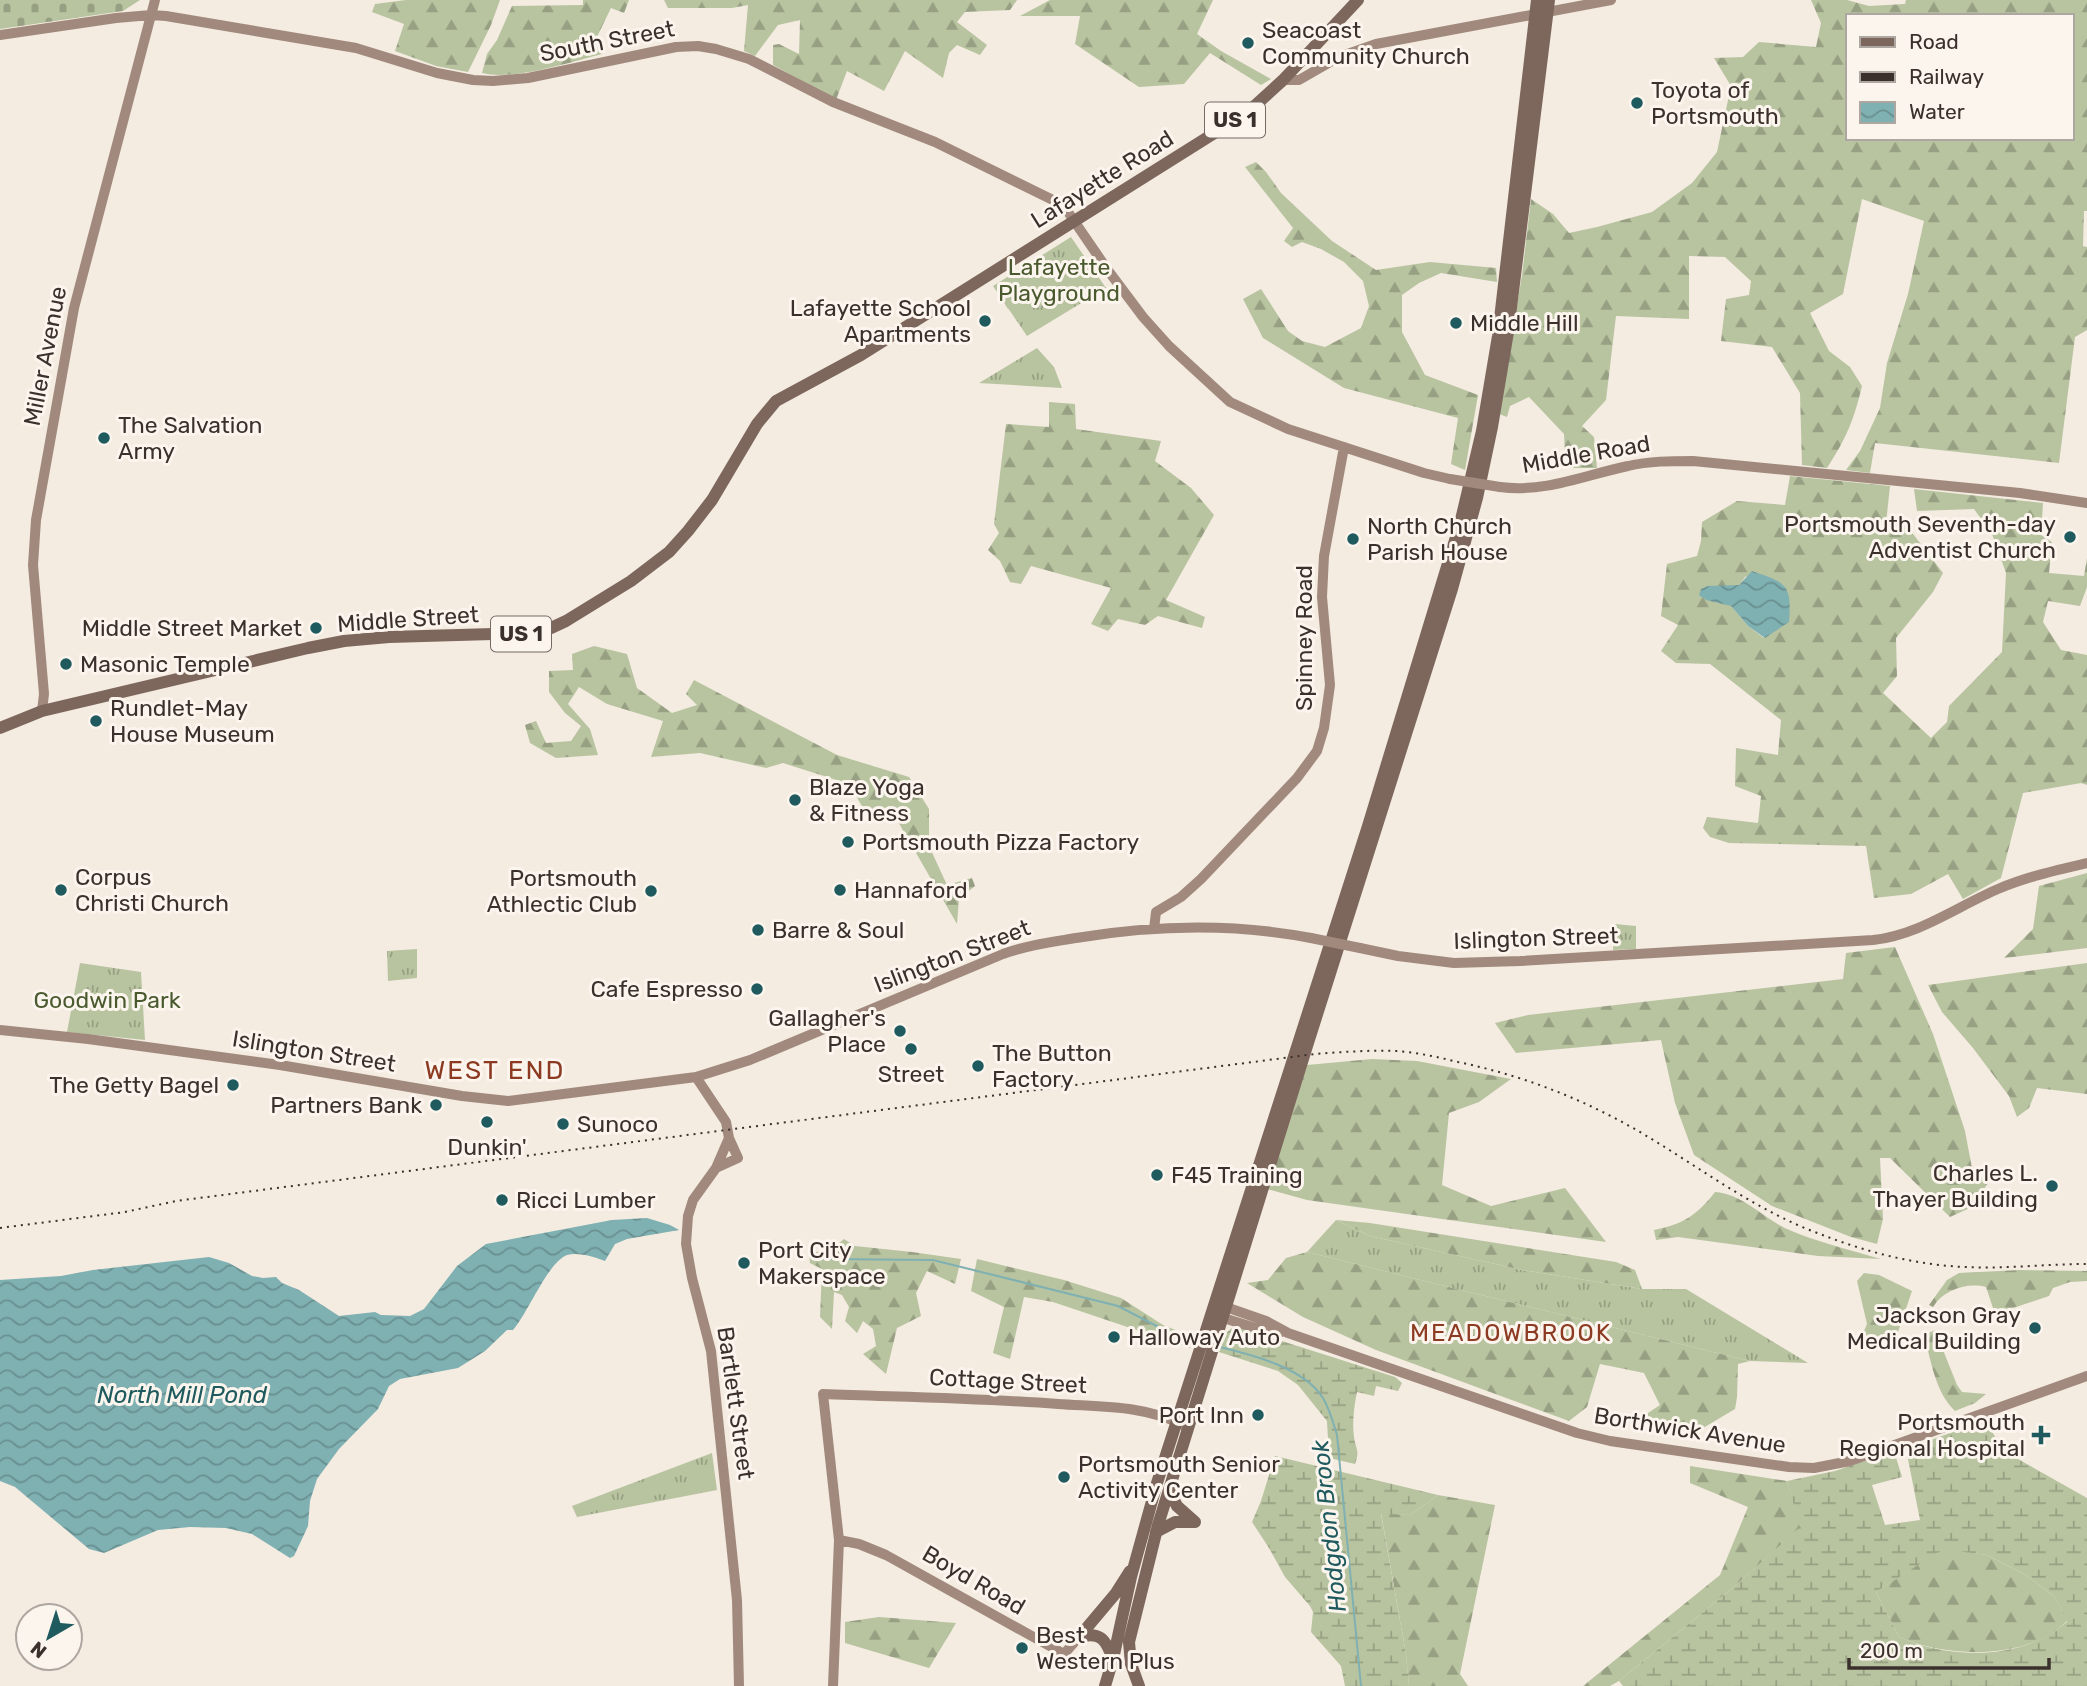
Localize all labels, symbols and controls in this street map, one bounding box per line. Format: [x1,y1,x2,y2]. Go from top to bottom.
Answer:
street label: South Street [537,14,677,68]
legend [1846,14,2073,140]
place label: Seacoast Community Church [1262,16,1470,70]
text: Road [1909,29,1959,54]
marker: Seacoast Community Church [1240,35,1256,51]
text: Railway [1909,64,1984,89]
place label: Toyota of Portsmouth [1651,76,1779,130]
marker: Toyota of Portsmouth [1629,95,1645,111]
text: Water [1909,99,1965,124]
road number: US 1 [1205,102,1265,138]
street label: Lafayette Road [1026,124,1178,234]
park label: Lafayette Playground [998,253,1120,307]
street label: Miller Avenue [18,284,72,428]
place label: Lafayette School Apartments [790,294,971,348]
place label: Middle Hill [1470,309,1578,337]
marker: Lafayette School Apartments [977,313,993,329]
marker: Middle Hill [1448,315,1464,331]
place label: The Salvation Army [118,411,263,465]
street label: Middle Road [1520,429,1652,479]
marker: The Salvation Army [96,430,112,446]
place label: Portsmouth Seventh-day Adventist Church [1784,510,2056,564]
place label: North Church Parish House [1367,512,1512,566]
marker: Portsmouth Seventh-day Adventist Church [2062,529,2078,545]
marker: North Church Parish House [1345,531,1361,547]
street label: Spinney Road [1290,565,1318,711]
street label: Middle Street [336,600,480,638]
place label: Middle Street Market [82,614,302,642]
road number: US 1 [491,616,551,652]
marker: Middle Street Market [308,620,324,636]
place label: Masonic Temple [80,650,250,678]
marker: Masonic Temple [58,656,74,672]
place label: Rundlet-May House Museum [110,694,275,748]
marker: Rundlet-May House Museum [88,713,104,729]
place label: Blaze Yoga & Fitness [809,773,925,827]
marker: Blaze Yoga & Fitness [787,792,803,808]
place label: Portsmouth Pizza Factory [862,828,1140,856]
marker: Portsmouth Pizza Factory [840,834,856,850]
place label: Corpus Christi Church [75,863,229,917]
place label: Portsmouth Athlectic Club [487,864,637,918]
place label: Hannaford [854,876,968,904]
marker: Corpus Christi Church [53,882,69,898]
marker: Hannaford [832,882,848,898]
marker: Portsmouth Athlectic Club [643,883,659,899]
street label: Islington Street [870,913,1034,999]
place label: Barre & Soul [772,916,904,944]
street label: Islington Street [1453,921,1619,955]
marker: Barre & Soul [750,922,766,938]
place label: Cafe Espresso [591,975,743,1003]
marker: Cafe Espresso [749,981,765,997]
park label: Goodwin Park [33,986,181,1014]
place label: Gallagher's Place [768,1004,886,1058]
marker: Gallagher's Place [892,1023,908,1039]
street label: Islington Street [230,1024,398,1078]
place label: The Button Factory [992,1039,1112,1093]
marker: Street [903,1041,919,1057]
district label: WEST END [424,1055,566,1086]
marker: The Button Factory [970,1058,986,1074]
place label: Street [878,1060,944,1088]
place label: The Getty Bagel [49,1071,219,1099]
marker: The Getty Bagel [225,1077,241,1093]
place label: Partners Bank [270,1091,422,1119]
marker: Partners Bank [428,1097,444,1113]
place label: Sunoco [577,1110,658,1138]
marker: Dunkin' [479,1114,495,1130]
marker: Sunoco [555,1116,571,1132]
place label: Dunkin' [447,1133,527,1161]
place label: Charles L. Thayer Building [1872,1159,2038,1213]
place label: F45 Training [1171,1161,1303,1189]
marker: F45 Training [1149,1167,1165,1183]
marker: Charles L. Thayer Building [2044,1178,2060,1194]
place label: Ricci Lumber [516,1186,656,1214]
marker: Ricci Lumber [494,1192,510,1208]
place label: Port City Makerspace [758,1236,886,1290]
marker: Port City Makerspace [736,1255,752,1271]
place label: Jackson Gray Medical Building [1847,1301,2021,1355]
district label: MEADOWBROOK [1410,1319,1612,1347]
marker: Jackson Gray Medical Building [2027,1320,2043,1336]
place label: Halloway Auto [1128,1323,1280,1351]
street label: Bartlett Street [711,1325,761,1481]
marker: Halloway Auto [1106,1329,1122,1345]
street label: Cottage Street [928,1363,1088,1399]
water label: North Mill Pond [97,1381,268,1409]
place label: Port Inn [1159,1401,1244,1429]
street label: Borthwick Avenue [1592,1401,1788,1459]
marker: Port Inn [1250,1407,1266,1423]
place label: Portsmouth Regional Hospital [1839,1408,2025,1462]
marker: Portsmouth Regional Hospital [2031,1425,2051,1445]
water label: Hodgdon Brook [1306,1438,1352,1613]
place label: Portsmouth Senior Activity Center [1078,1450,1280,1504]
marker: Portsmouth Senior Activity Center [1056,1469,1072,1485]
street label: Boyd Road [918,1539,1030,1621]
north arrow [14,1602,84,1672]
place label: Best Western Plus [1036,1621,1175,1675]
scale bar [1849,1626,2048,1670]
text: N [26,1637,51,1663]
text: 200 m [1860,1638,1923,1663]
marker: Best Western Plus [1014,1640,1030,1656]

